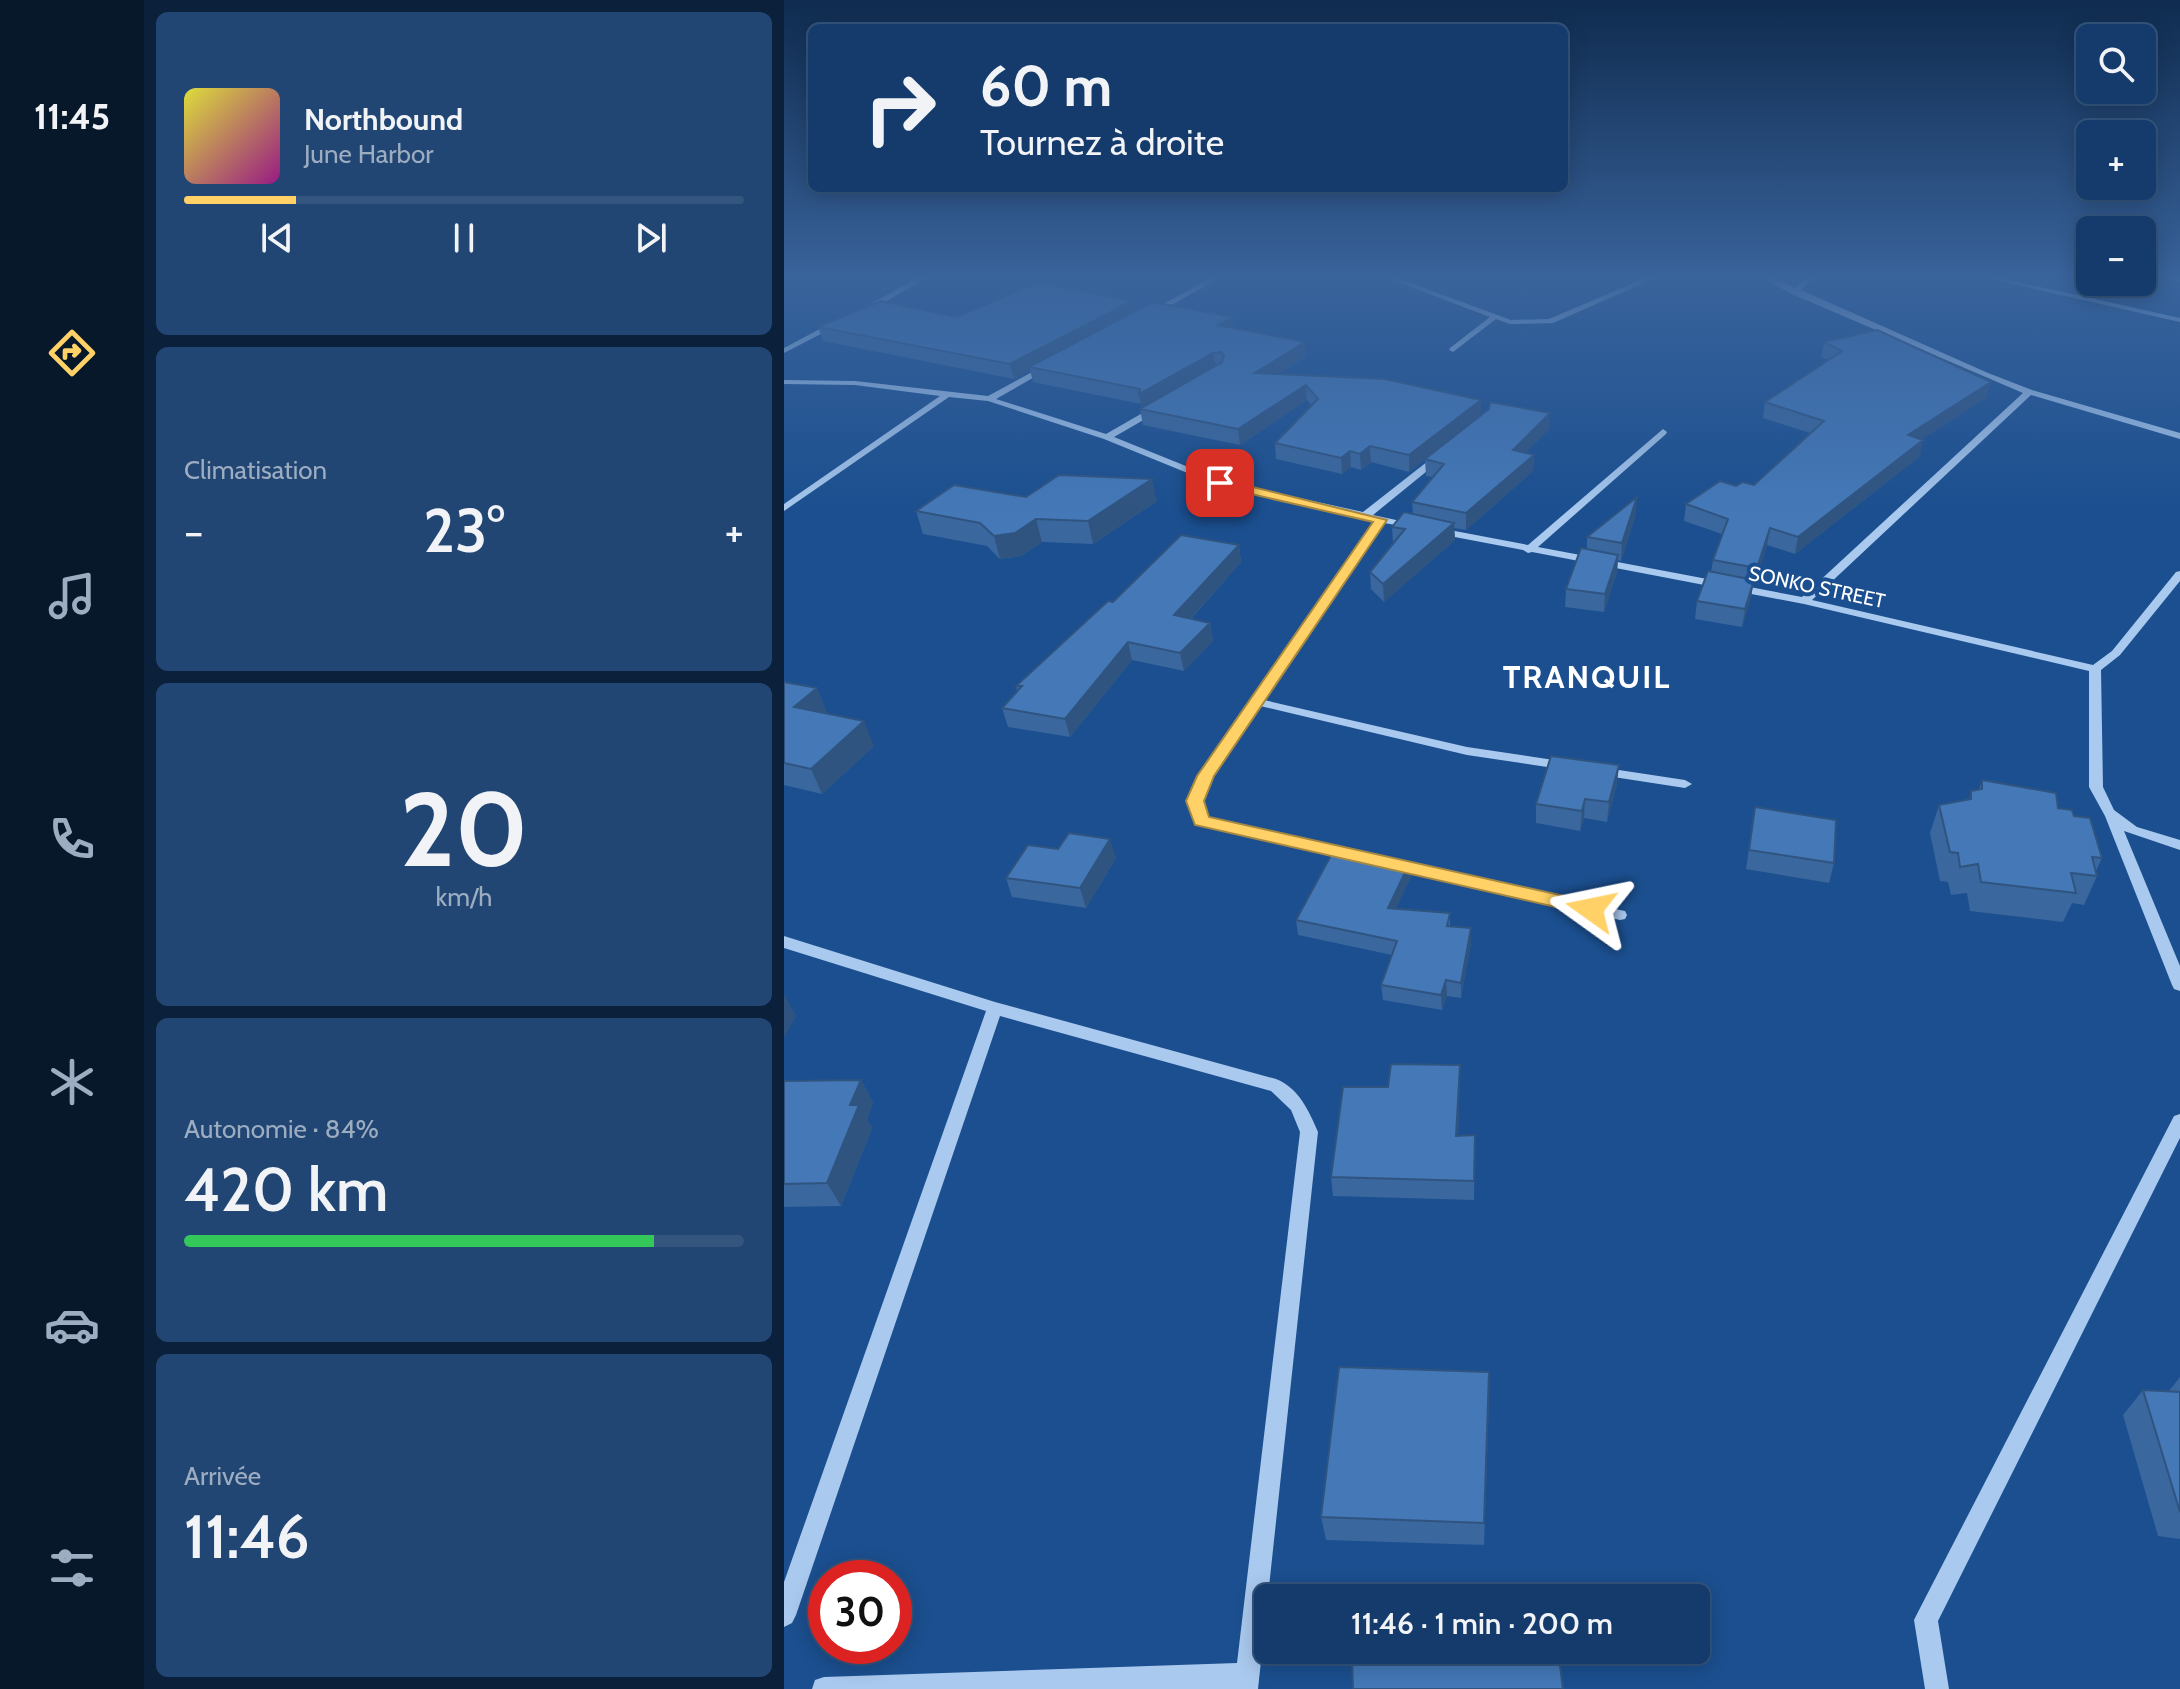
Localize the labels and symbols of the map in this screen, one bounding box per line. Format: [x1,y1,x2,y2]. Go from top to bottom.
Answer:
pin [1186,449,1254,517]
street label: SONKO STREET [1747,561,1888,613]
district label: TRANQUIL [1503,657,1671,696]
position arrow [1549,867,1633,951]
speed limit sign: 30 [808,1560,912,1664]

